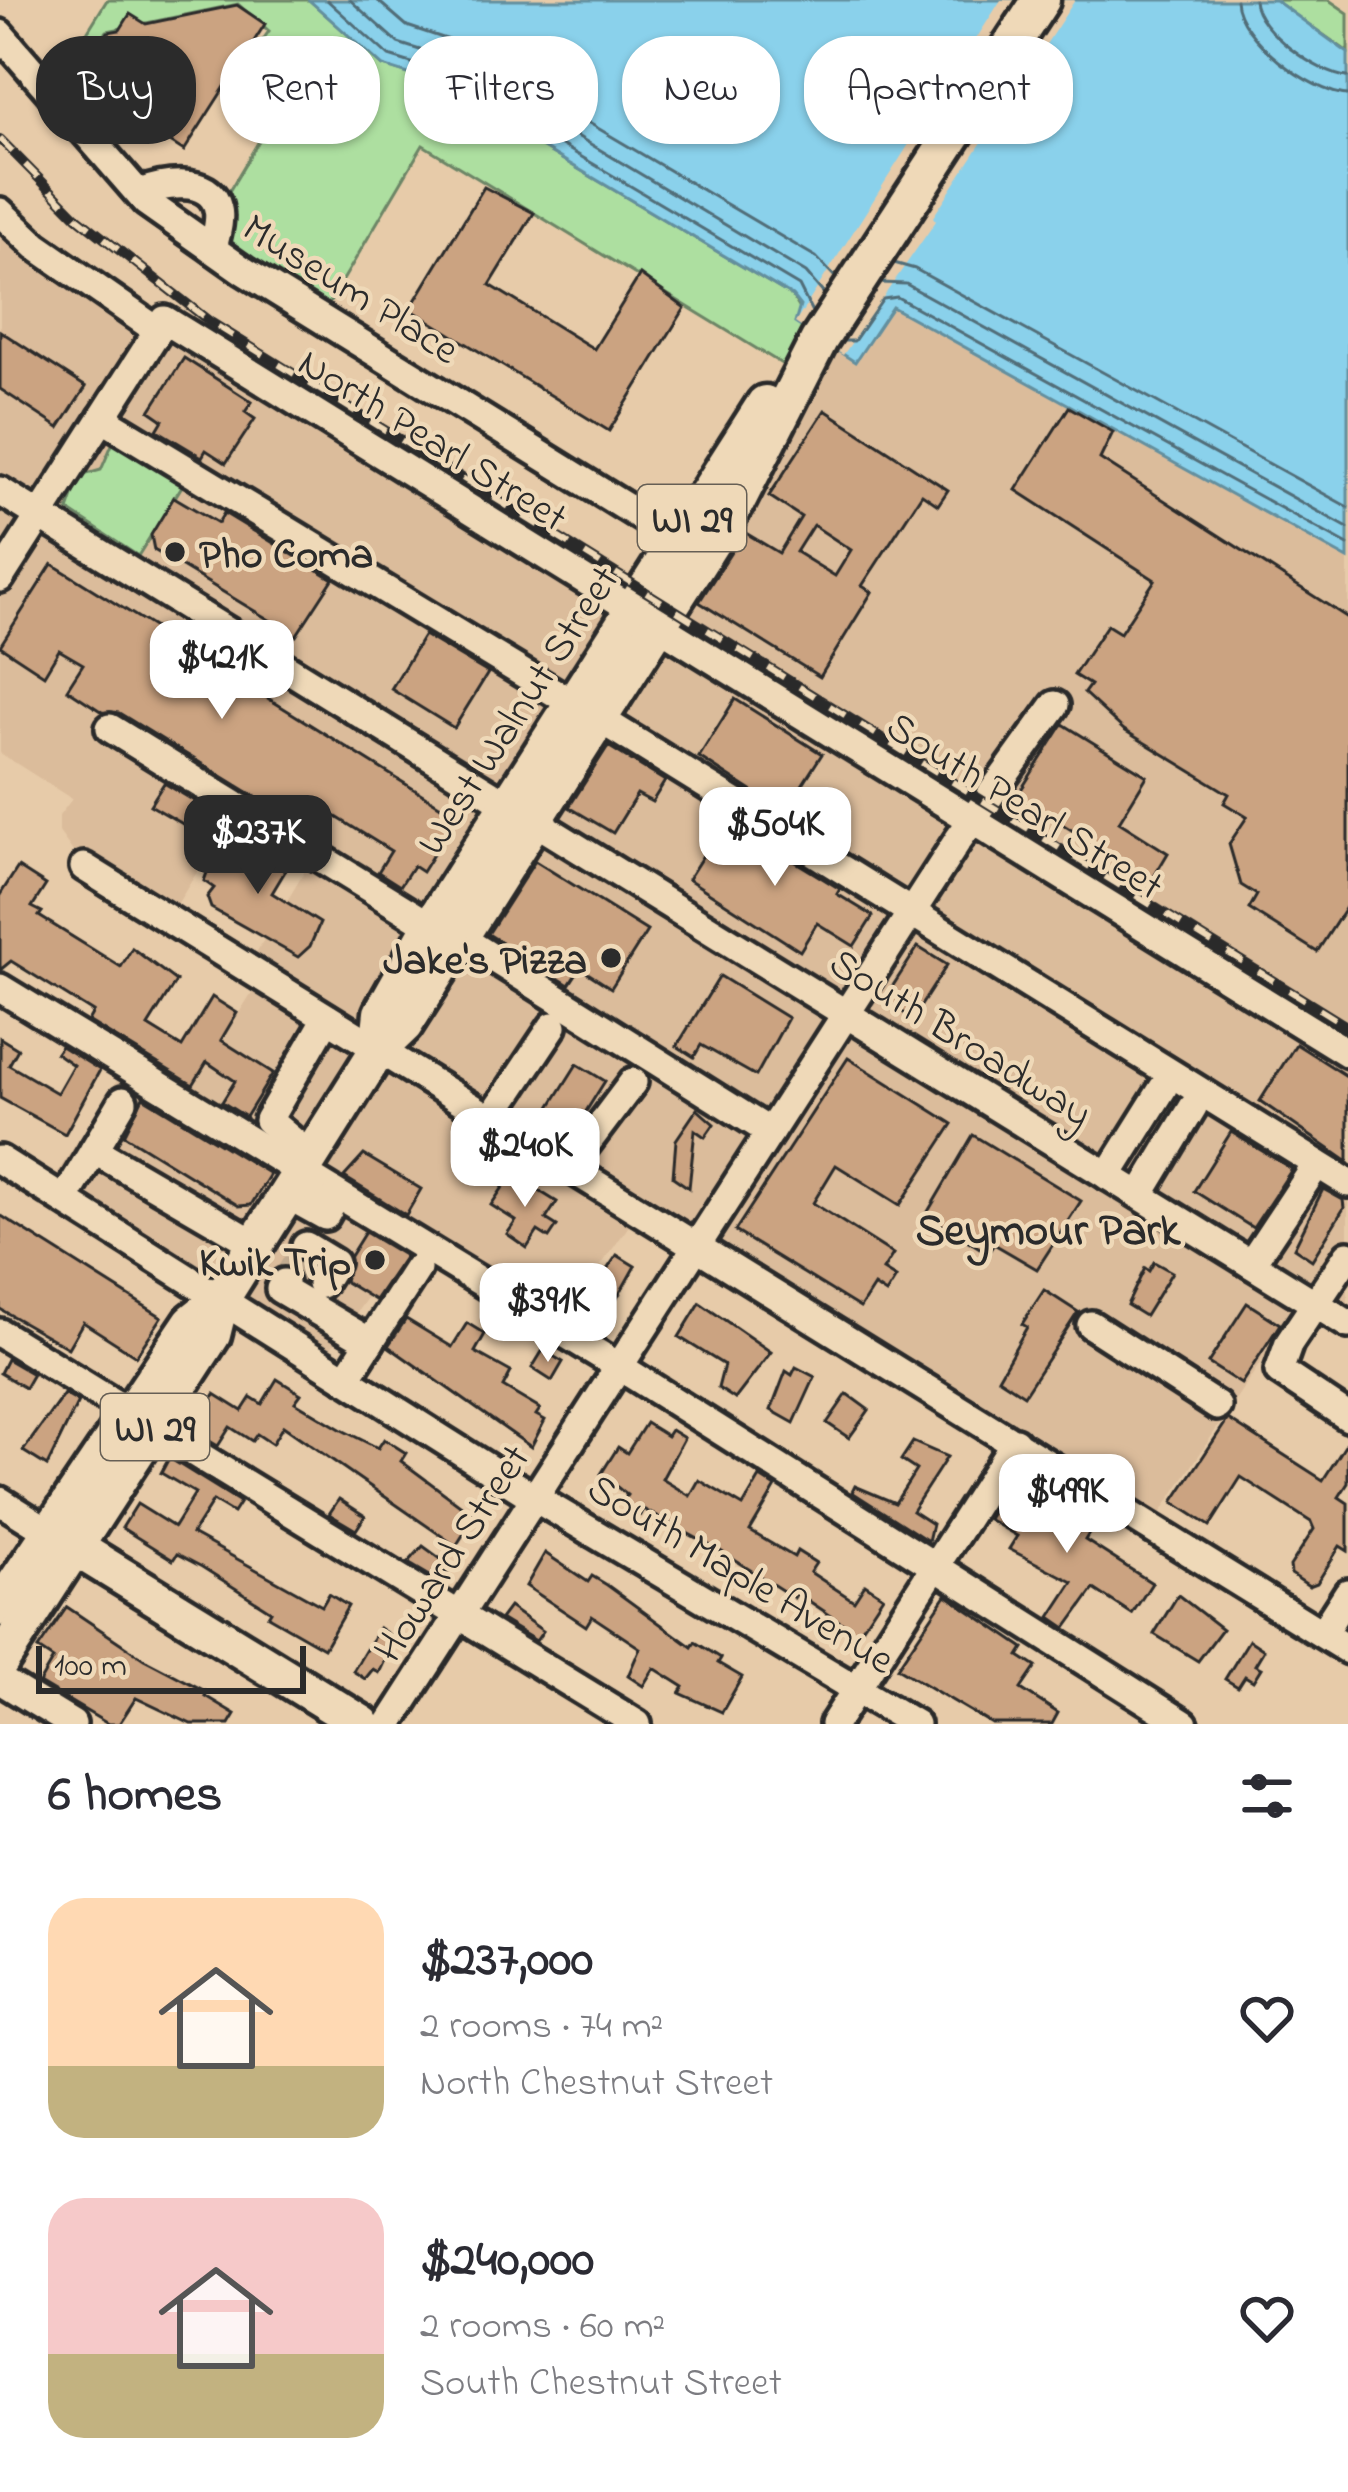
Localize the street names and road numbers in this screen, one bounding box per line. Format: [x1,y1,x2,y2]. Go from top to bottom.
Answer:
street label: Museum Place [229,200,470,382]
street label: North Pearl Street [285,334,578,549]
road number: WI 29 [638,485,746,551]
street label: West Walnut Street [403,554,636,868]
street label: South Pearl Street [873,698,1174,918]
street label: South Broadway [816,934,1103,1145]
road number: WI 29 [101,1394,209,1460]
street label: Howard Street [360,1433,547,1676]
street label: South Maple Avenue [574,1460,905,1692]

